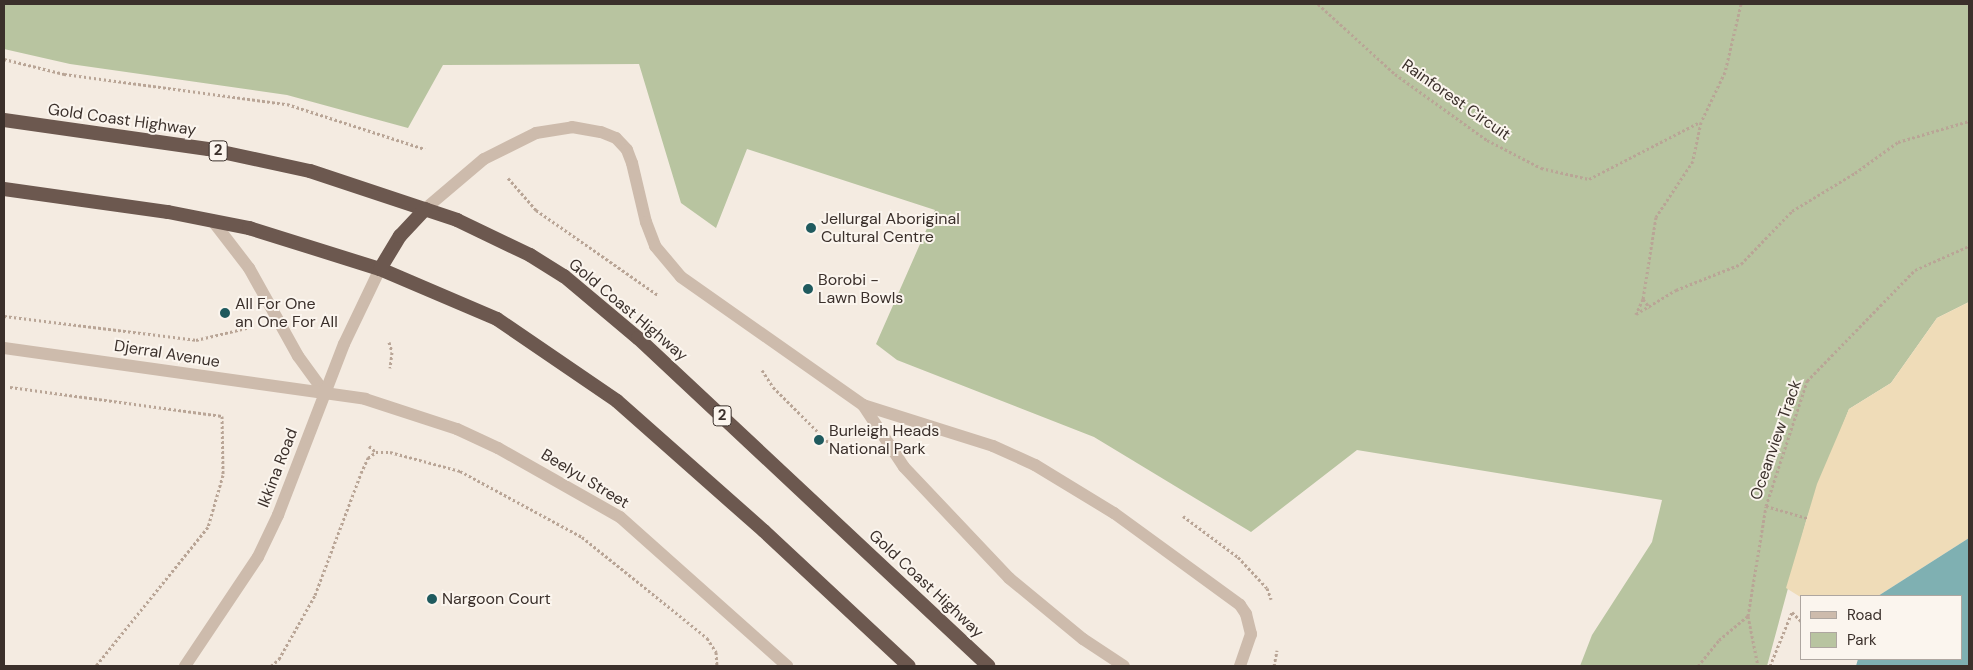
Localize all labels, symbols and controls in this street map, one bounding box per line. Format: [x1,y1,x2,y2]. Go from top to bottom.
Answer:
street label: Rainforest Circuit [1398,55,1514,145]
street label: Gold Coast Highway [47,100,197,140]
road number: 2 [208,138,228,164]
place label: Jellurgal Aboriginal Cultural Centre [821,209,960,247]
marker: Jellurgal Aboriginal Cultural Centre [805,222,817,234]
street label: Gold Coast Highway [565,255,691,365]
place label: Borobi - Lawn Bowls [818,270,903,308]
marker: Borobi - Lawn Bowls [802,283,814,295]
place label: All For One an One For All [235,294,338,332]
marker: All For One an One For All [219,307,231,319]
street label: Djerral Avenue [113,336,221,372]
street label: Oceanview Track [1746,377,1806,503]
road number: 2 [712,404,732,428]
place label: Burleigh Heads National Park [829,421,939,459]
street label: Ikkina Road [254,426,302,510]
marker: Burleigh Heads National Park [813,434,825,446]
street label: Beelyu Street [538,445,632,513]
street label: Gold Coast Highway [865,526,987,642]
place label: Nargoon Court [442,589,551,609]
marker: Nargoon Court [426,593,438,605]
legend [1800,595,1963,660]
text: Road [1847,605,1882,625]
text: Park [1847,630,1877,650]

